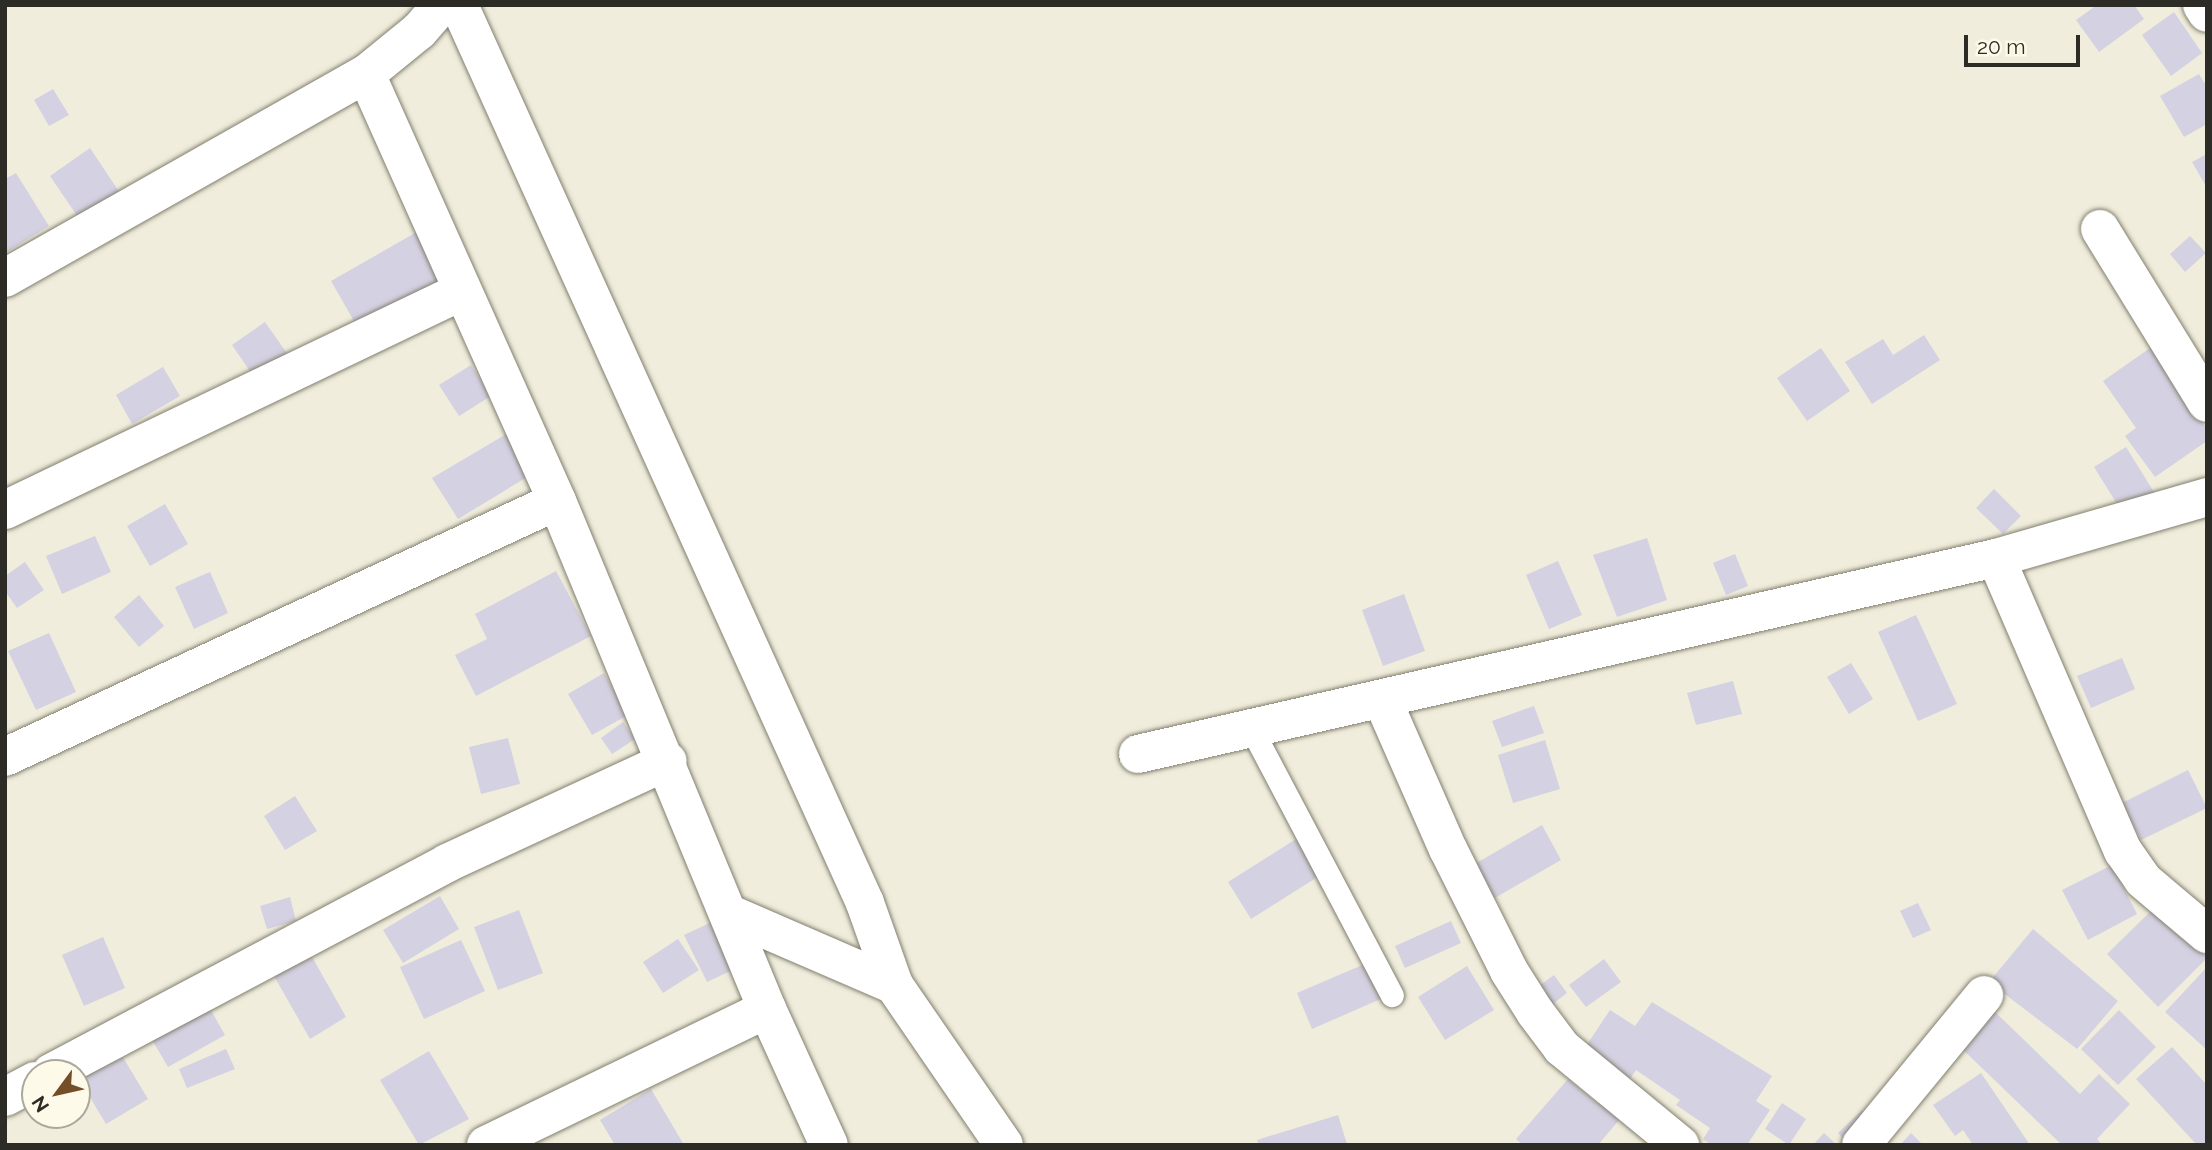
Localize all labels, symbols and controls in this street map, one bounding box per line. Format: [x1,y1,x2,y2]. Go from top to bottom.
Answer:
scale bar [1967,21,2082,65]
text: 20 m [1977,34,2025,59]
north arrow [21,1059,91,1129]
text: N [27,1092,53,1116]

